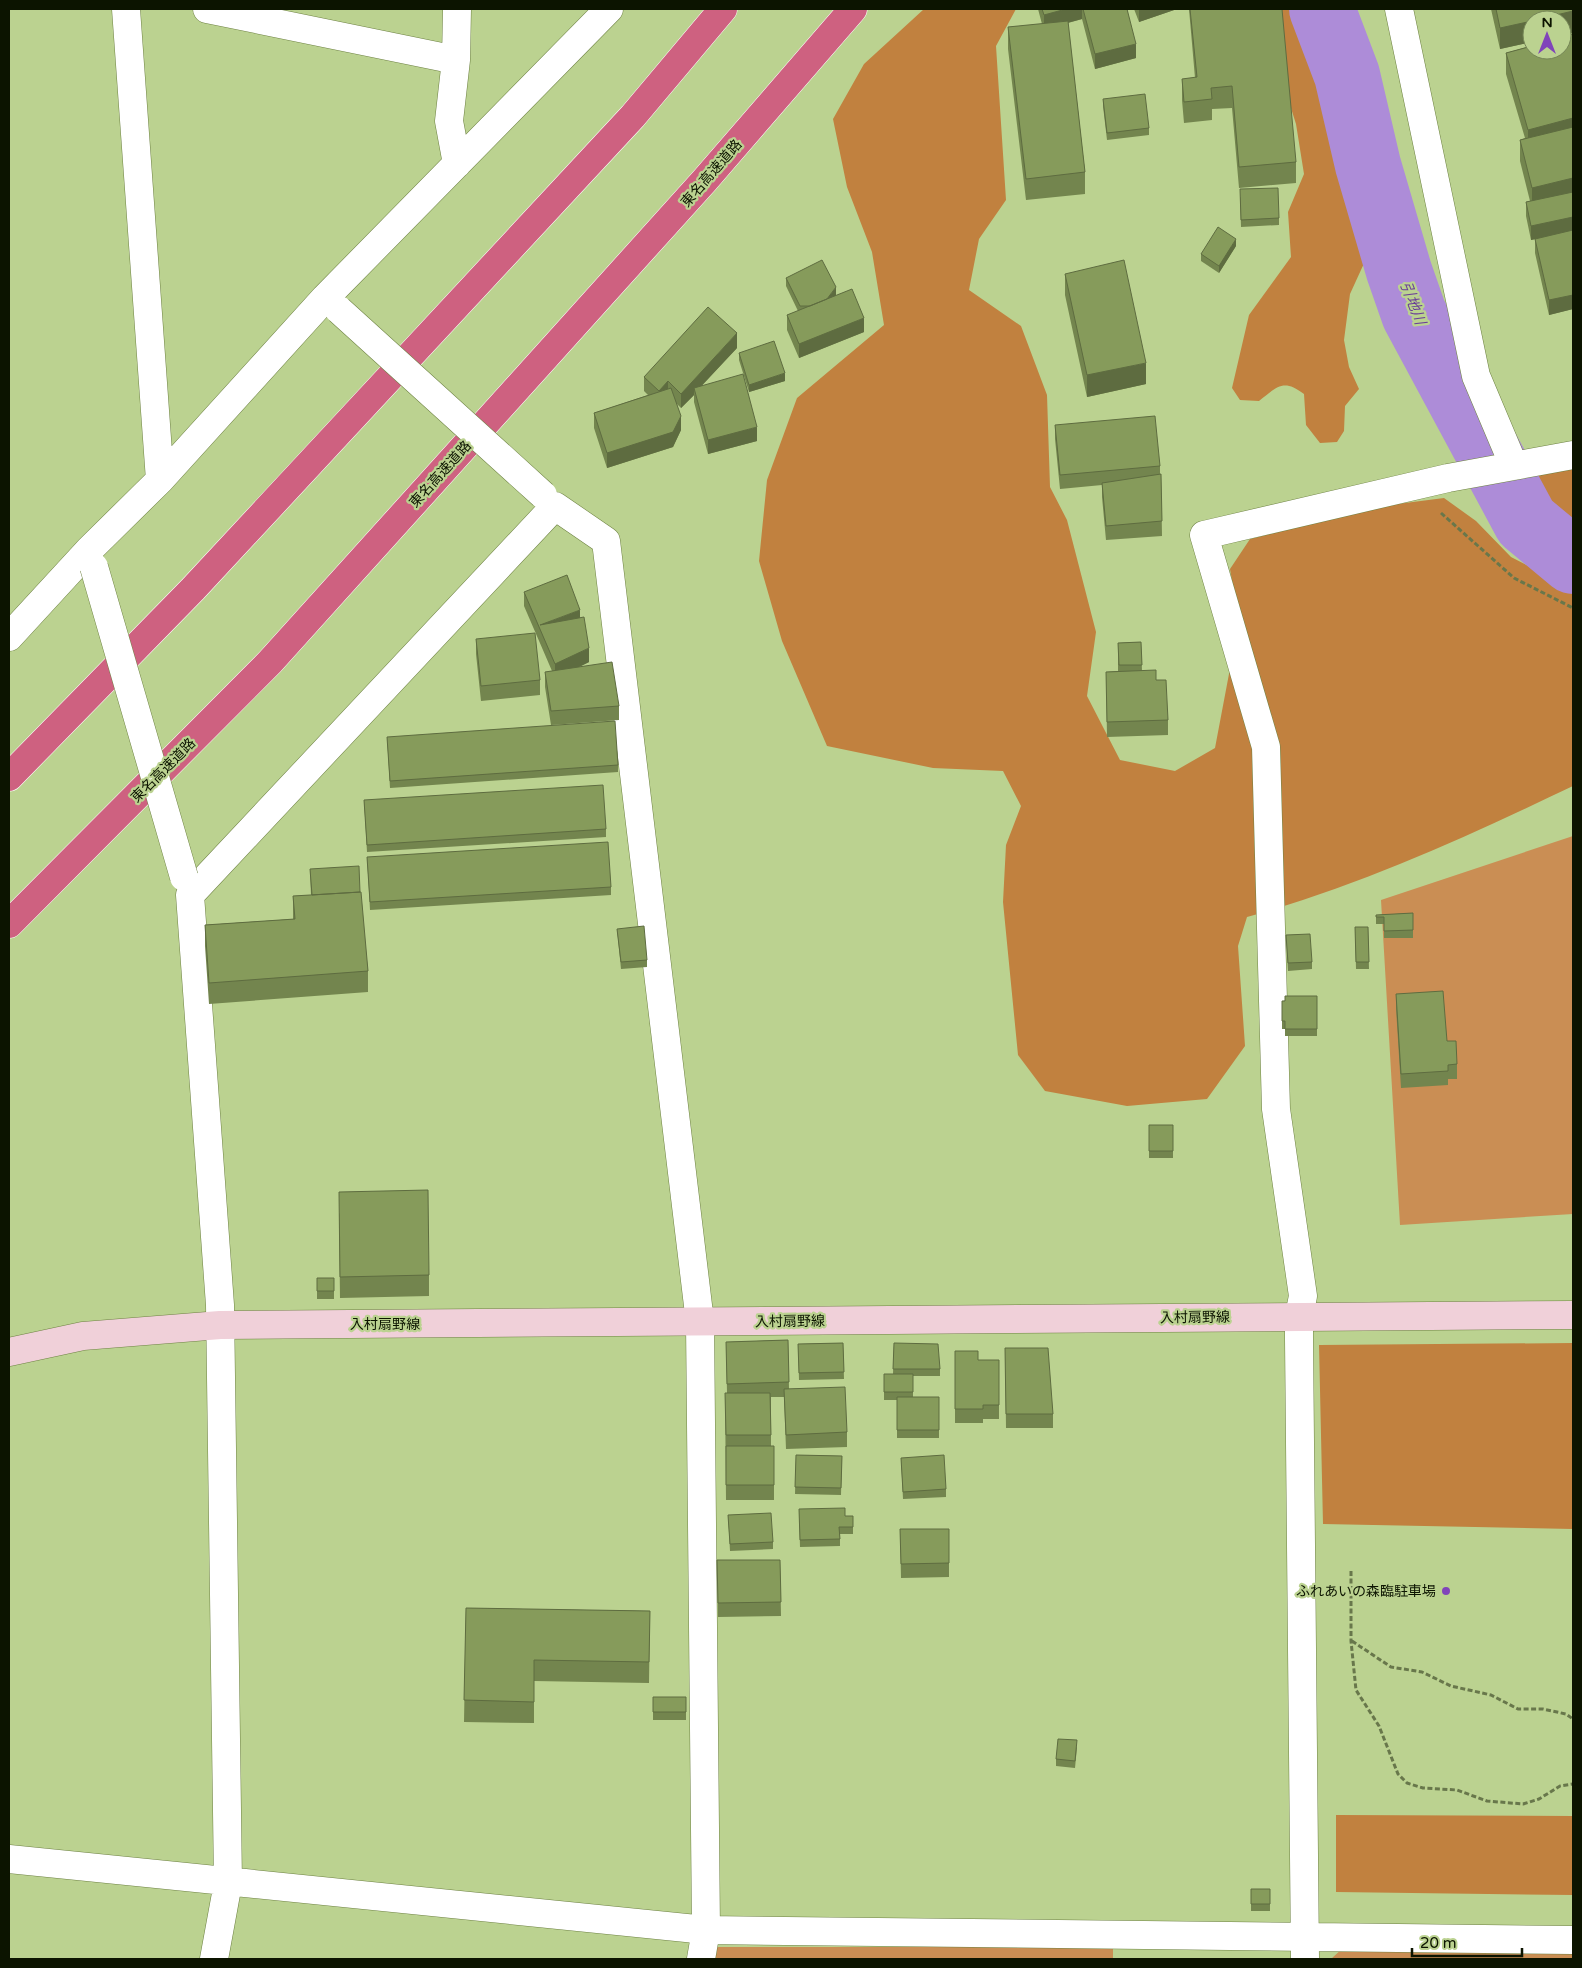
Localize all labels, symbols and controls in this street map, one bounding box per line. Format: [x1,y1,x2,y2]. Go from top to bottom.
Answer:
north arrow [1522,10,1572,60]
text: N [1541,14,1553,31]
street label: 東名高速道路 [677,136,745,211]
water label: 引地川 [1397,279,1430,329]
street label: 東名高速道路 [406,437,475,511]
street label: 東名高速道路 [128,735,199,806]
street label: 入村扇野線 [1160,1308,1230,1327]
street label: 入村扇野線 [755,1312,825,1331]
street label: 入村扇野線 [350,1316,420,1333]
place label: ふれあいの森臨駐車場 [1296,1583,1436,1600]
marker: ふれあいの森臨駐車場 [1440,1585,1452,1597]
scale bar [1412,1926,1522,1958]
text: 20 m [1420,1934,1457,1952]

